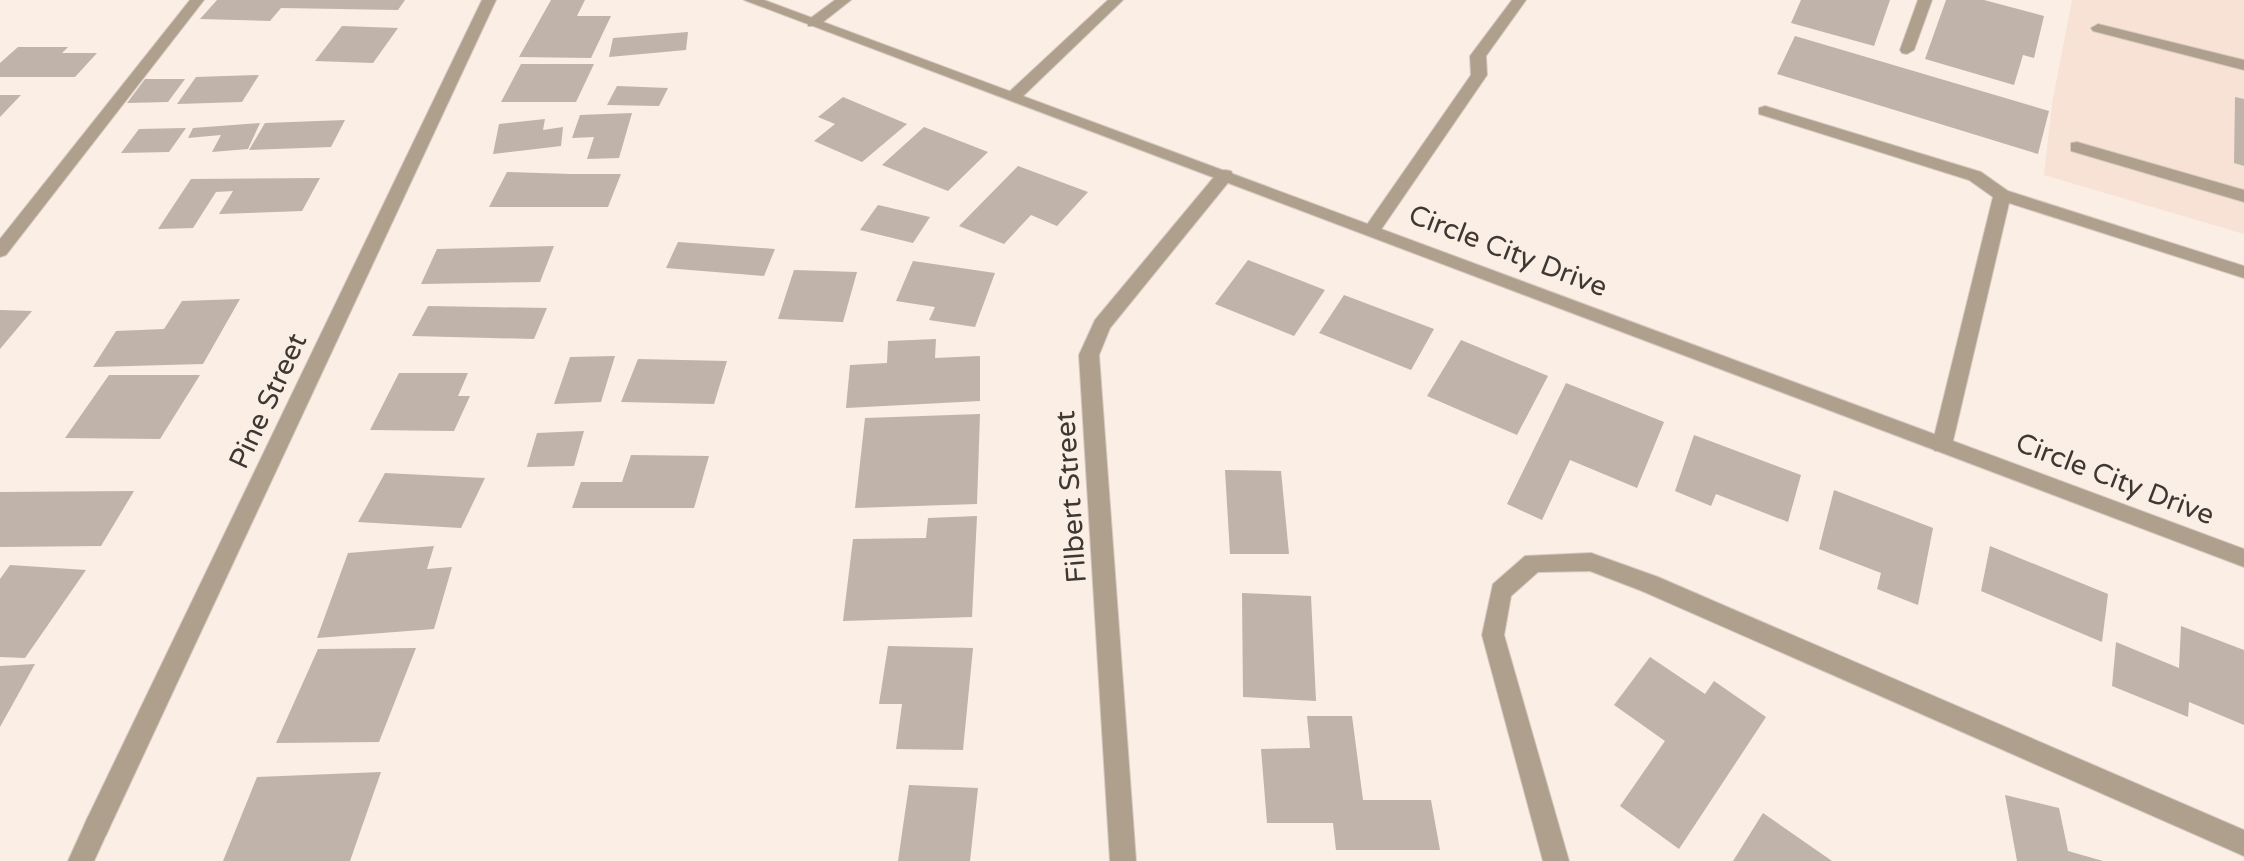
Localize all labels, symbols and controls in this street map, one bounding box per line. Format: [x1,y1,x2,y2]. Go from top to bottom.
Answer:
street label: Circle City Drive [1404,197,1612,305]
street label: Pine Street [222,327,314,474]
street label: Filbert Street [1048,409,1094,584]
street label: Circle City Drive [2011,425,2219,533]

